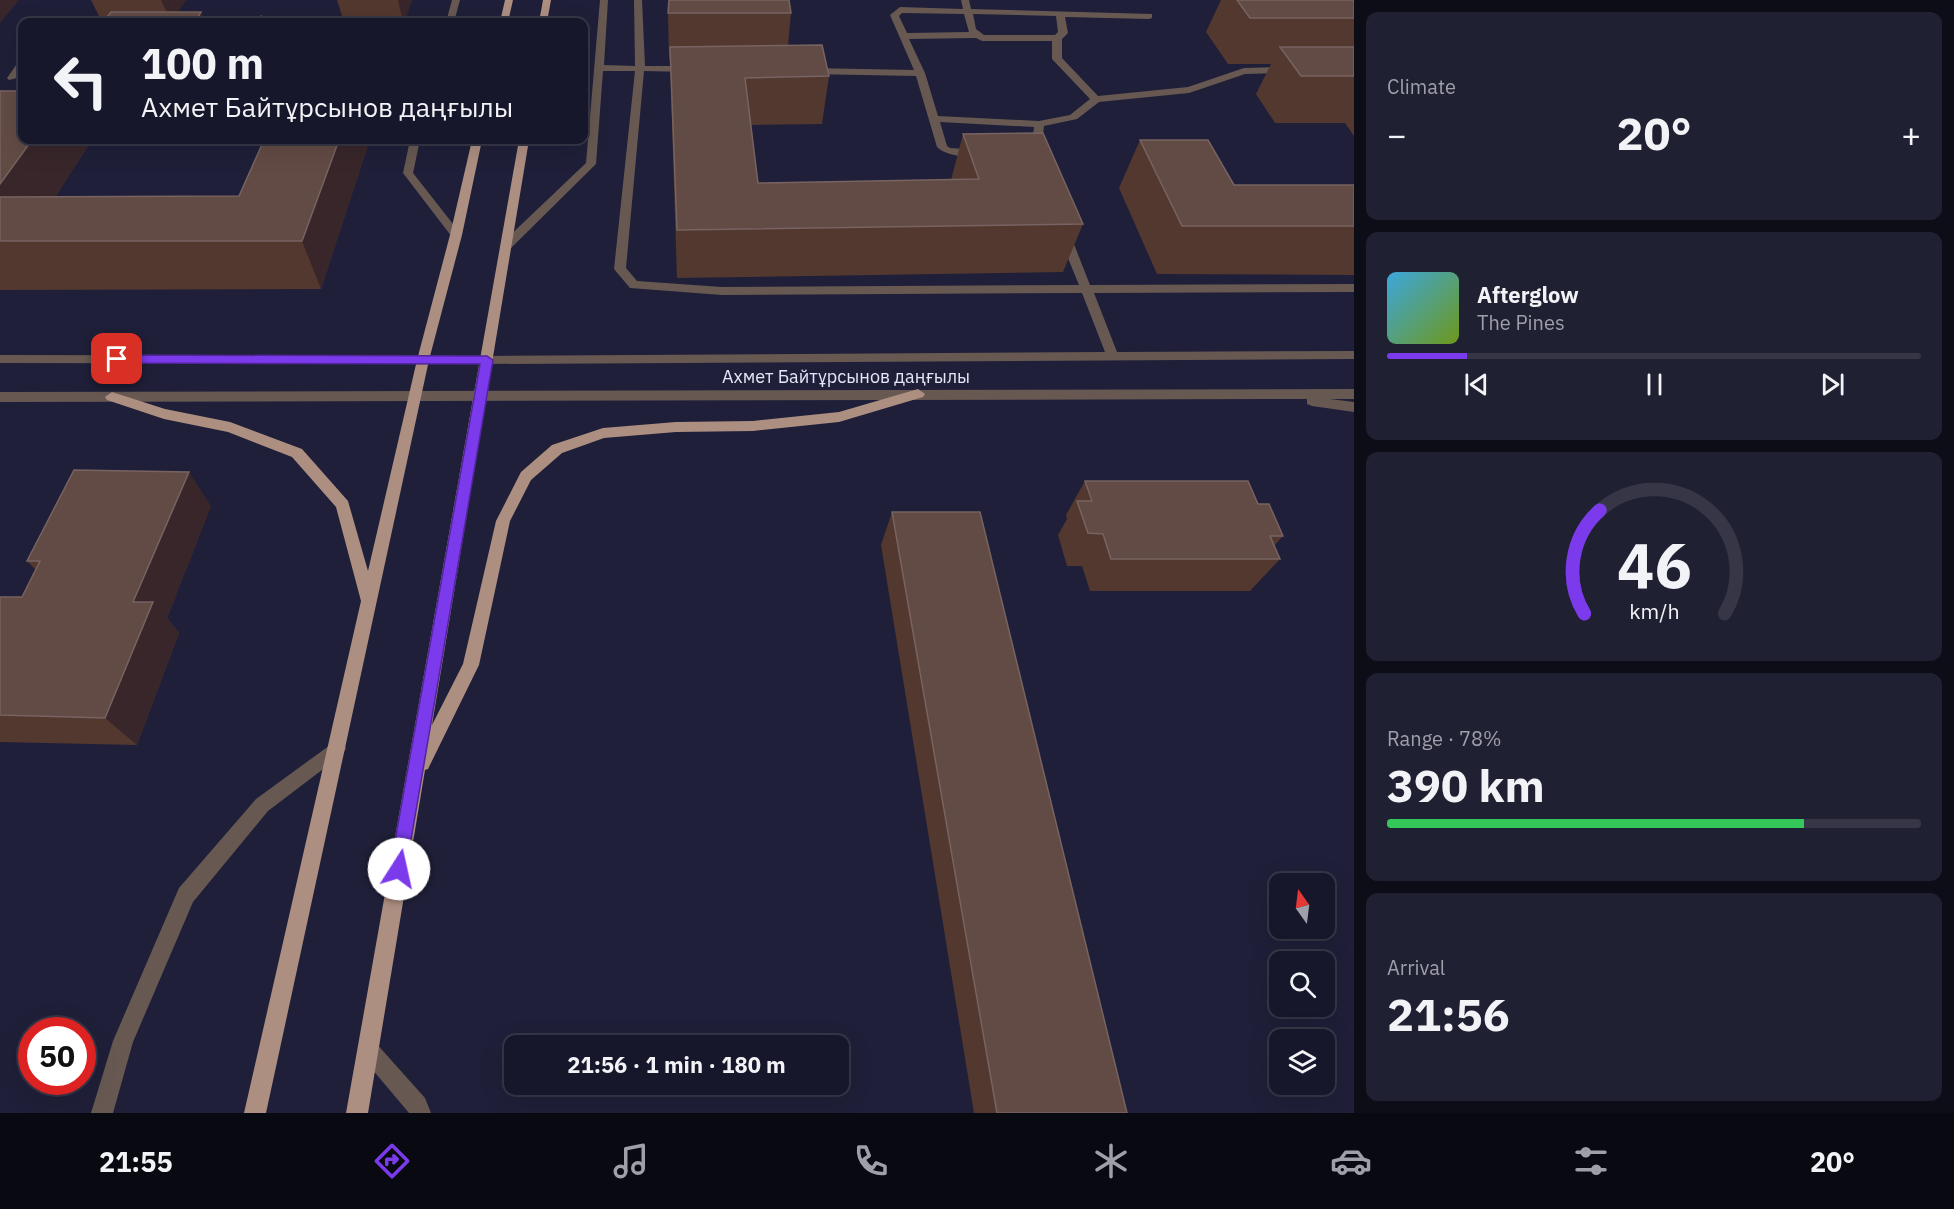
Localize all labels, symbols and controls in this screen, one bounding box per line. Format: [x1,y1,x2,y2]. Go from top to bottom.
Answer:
text: 100 m [141,36,264,91]
icon: left [42,42,120,120]
text: Climate [1387,73,1456,100]
text: Ахмет Байтұрсынов даңғылы [141,89,513,124]
text: 20° [1616,104,1692,162]
text: − [1387,113,1407,156]
text: + [1901,113,1921,156]
text: Afterglow [1477,280,1579,309]
text: The Pines [1477,309,1565,336]
pin [91,333,142,384]
icon: arrive [100,342,133,375]
street label: Ахмет Байтұрсынов даңғылы [722,365,970,388]
icon: previous [1460,368,1493,401]
icon: pause [1638,368,1671,401]
icon: next [1816,368,1849,401]
text: 46 [1617,524,1691,605]
text: km/h [1629,597,1679,625]
text: Range · 78% [1387,725,1502,752]
text: 390 km [1387,756,1545,814]
position arrow [367,837,431,901]
north arrow [1269,873,1335,939]
map controls [1269,873,1335,1095]
button: search [1269,951,1335,1017]
text: Arrival [1387,954,1445,981]
text: 21:56 [1387,985,1510,1043]
speed limit sign: 50 [18,1017,96,1095]
button: layers [1269,1029,1335,1095]
text: 21:56 · 1 min · 180 m [567,1050,786,1079]
icon: directions [371,1140,413,1182]
icon: music [610,1140,652,1182]
icon: phone [850,1140,892,1182]
icon: climate [1090,1140,1132,1182]
icon: car [1330,1140,1372,1182]
icon: filters [1570,1140,1612,1182]
text: 21:55 [99,1144,173,1179]
text: 20° [1810,1144,1855,1179]

